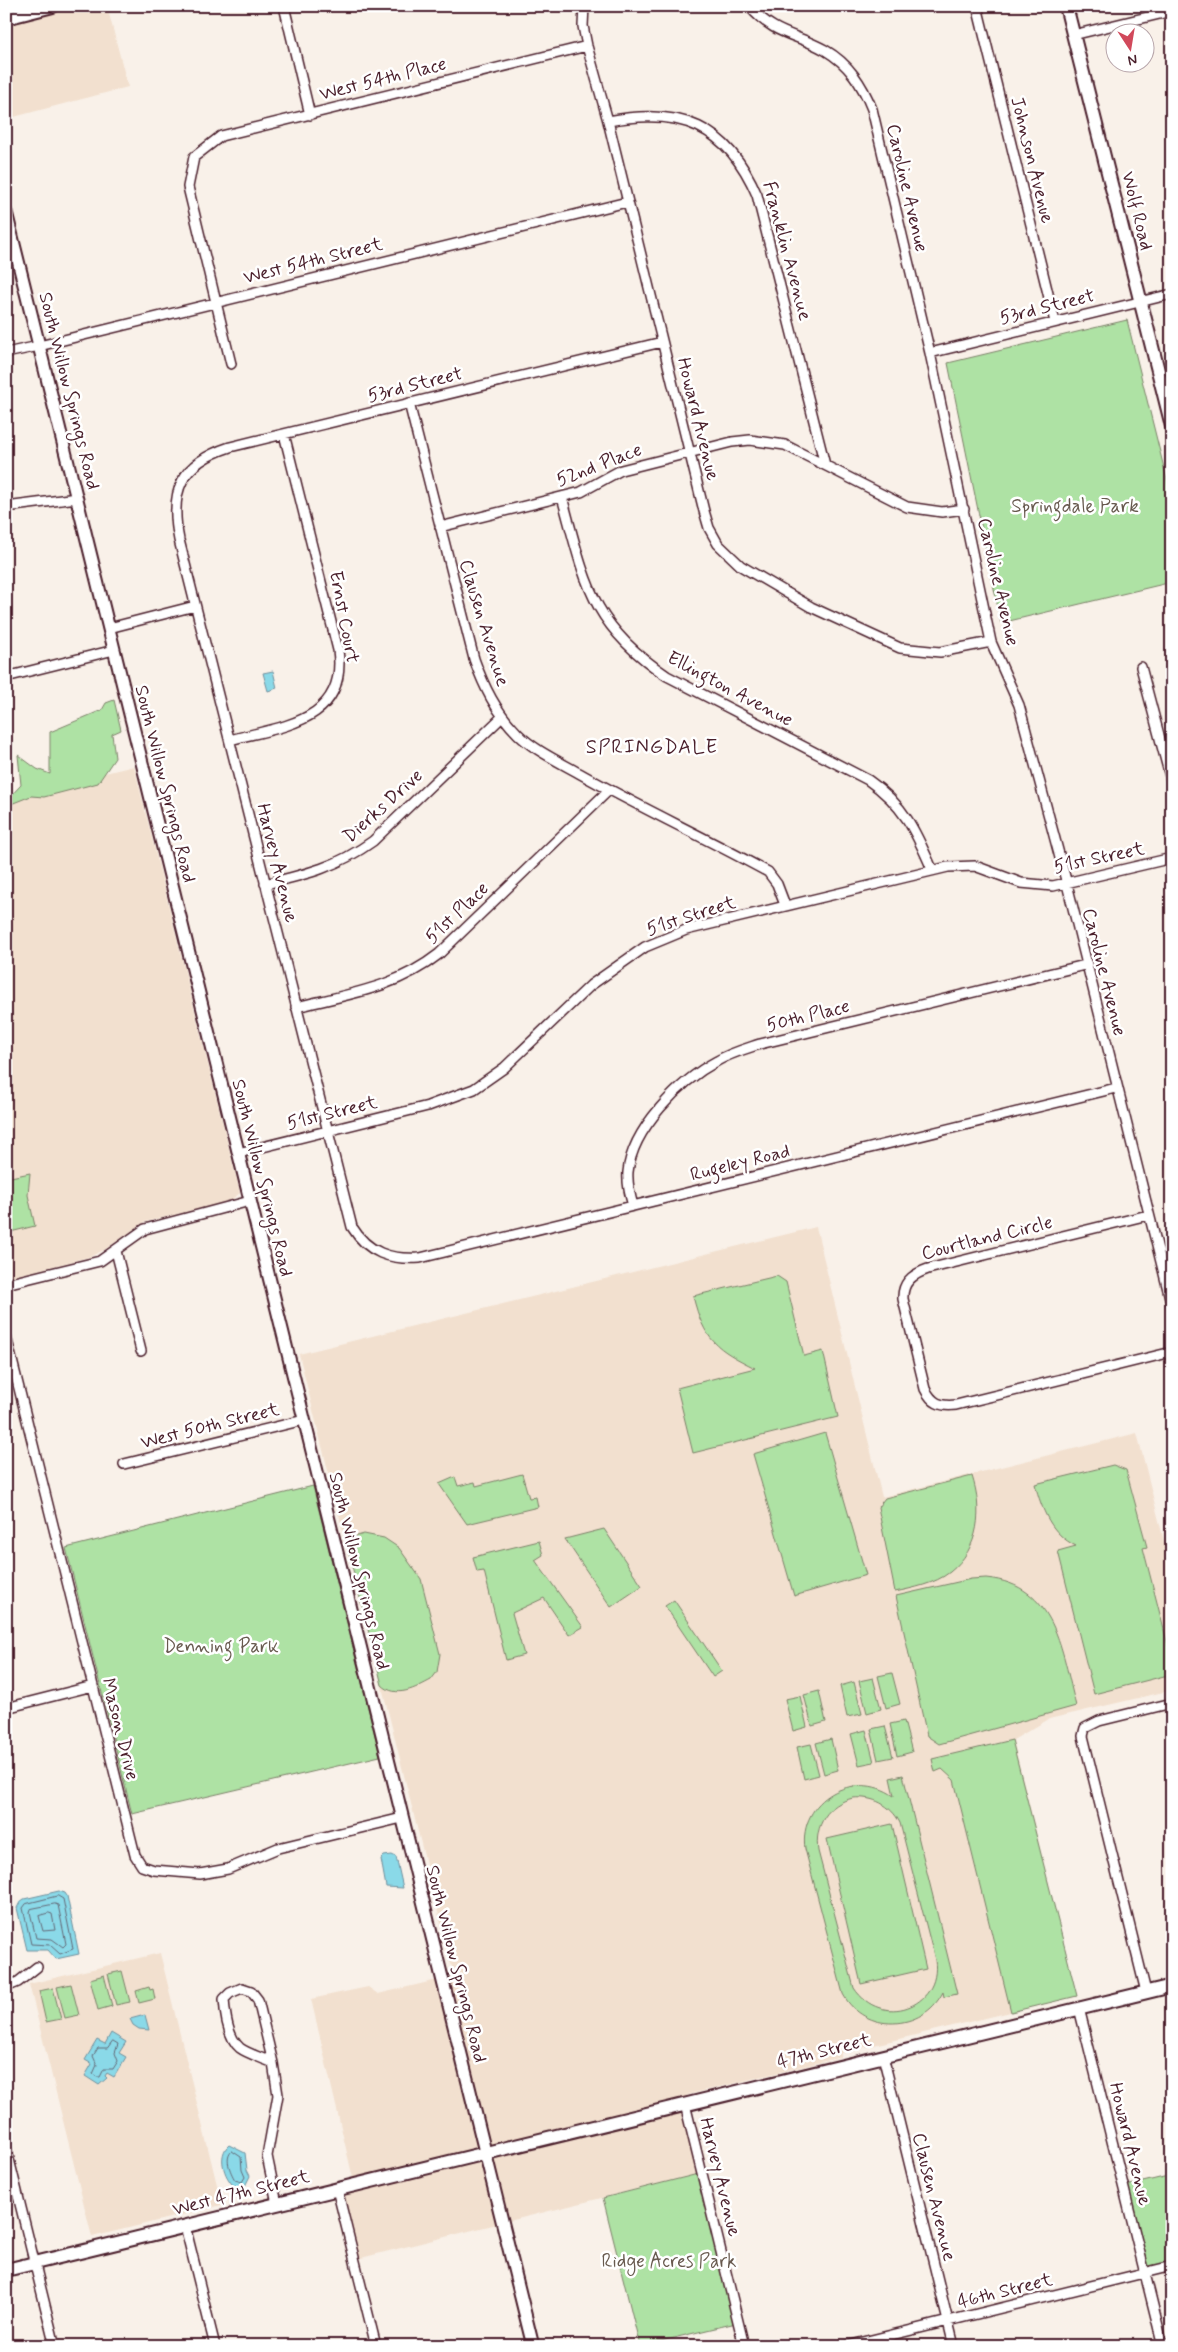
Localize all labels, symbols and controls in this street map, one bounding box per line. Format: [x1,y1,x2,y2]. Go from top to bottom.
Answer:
north arrow [1106,22,1156,72]
text: N [1126,50,1139,70]
street label: West 54th Place [317,51,449,107]
street label: Johnson Avenue [1004,94,1060,226]
street label: Caroline Avenue [880,121,934,255]
street label: Wolf Road [1115,169,1159,253]
street label: Franklin Avenue [756,179,818,323]
street label: West 54th Street [241,232,385,290]
street label: 53rd Street [997,283,1097,331]
street label: South Willow Springs Road [30,290,106,493]
street label: Howard Avenue [671,355,725,483]
street label: 53rd Street [365,361,465,409]
street label: 52nd Place [553,437,645,493]
park label: Springdale Park [1011,494,1139,522]
street label: Caroline Avenue [971,515,1025,649]
street label: Clausen Avenue [453,557,515,689]
street label: Ernst Court [323,569,365,665]
street label: Ellington Avenue [661,645,797,735]
street label: South Willow Springs Road [126,683,202,886]
district label: SPRINGDALE [586,734,718,761]
street label: Dierks Drive [338,763,428,849]
street label: Harvey Avenue [249,801,304,926]
street label: 51st Street [1051,836,1147,880]
street label: 51st Place [420,876,494,950]
street label: 51st Street [643,890,739,942]
street label: Caroline Avenue [1076,906,1132,1038]
street label: 50th Place [764,994,852,1038]
street label: South Willow Springs Road [223,1077,299,1280]
street label: 51st Street [284,1090,380,1136]
street label: Rugeley Road [688,1139,793,1190]
street label: Courtland Circle [919,1210,1055,1266]
street label: West 50th Street [138,1397,282,1455]
street label: South Willow Springs Road [320,1470,396,1673]
park label: Denning Park [163,1634,279,1662]
street label: Mason Drive [95,1675,145,1783]
street label: South Willow Springs Road [417,1863,493,2066]
street label: 47th Street [774,2027,874,2075]
street label: Howard Avenue [1103,2080,1157,2208]
street label: Harvey Avenue [692,2115,747,2240]
street label: Clausen Avenue [906,2130,962,2264]
street label: West 47th Street [170,2164,312,2222]
park label: Ridge Acres Park [601,2249,737,2276]
street label: 46th Street [955,2267,1055,2315]

